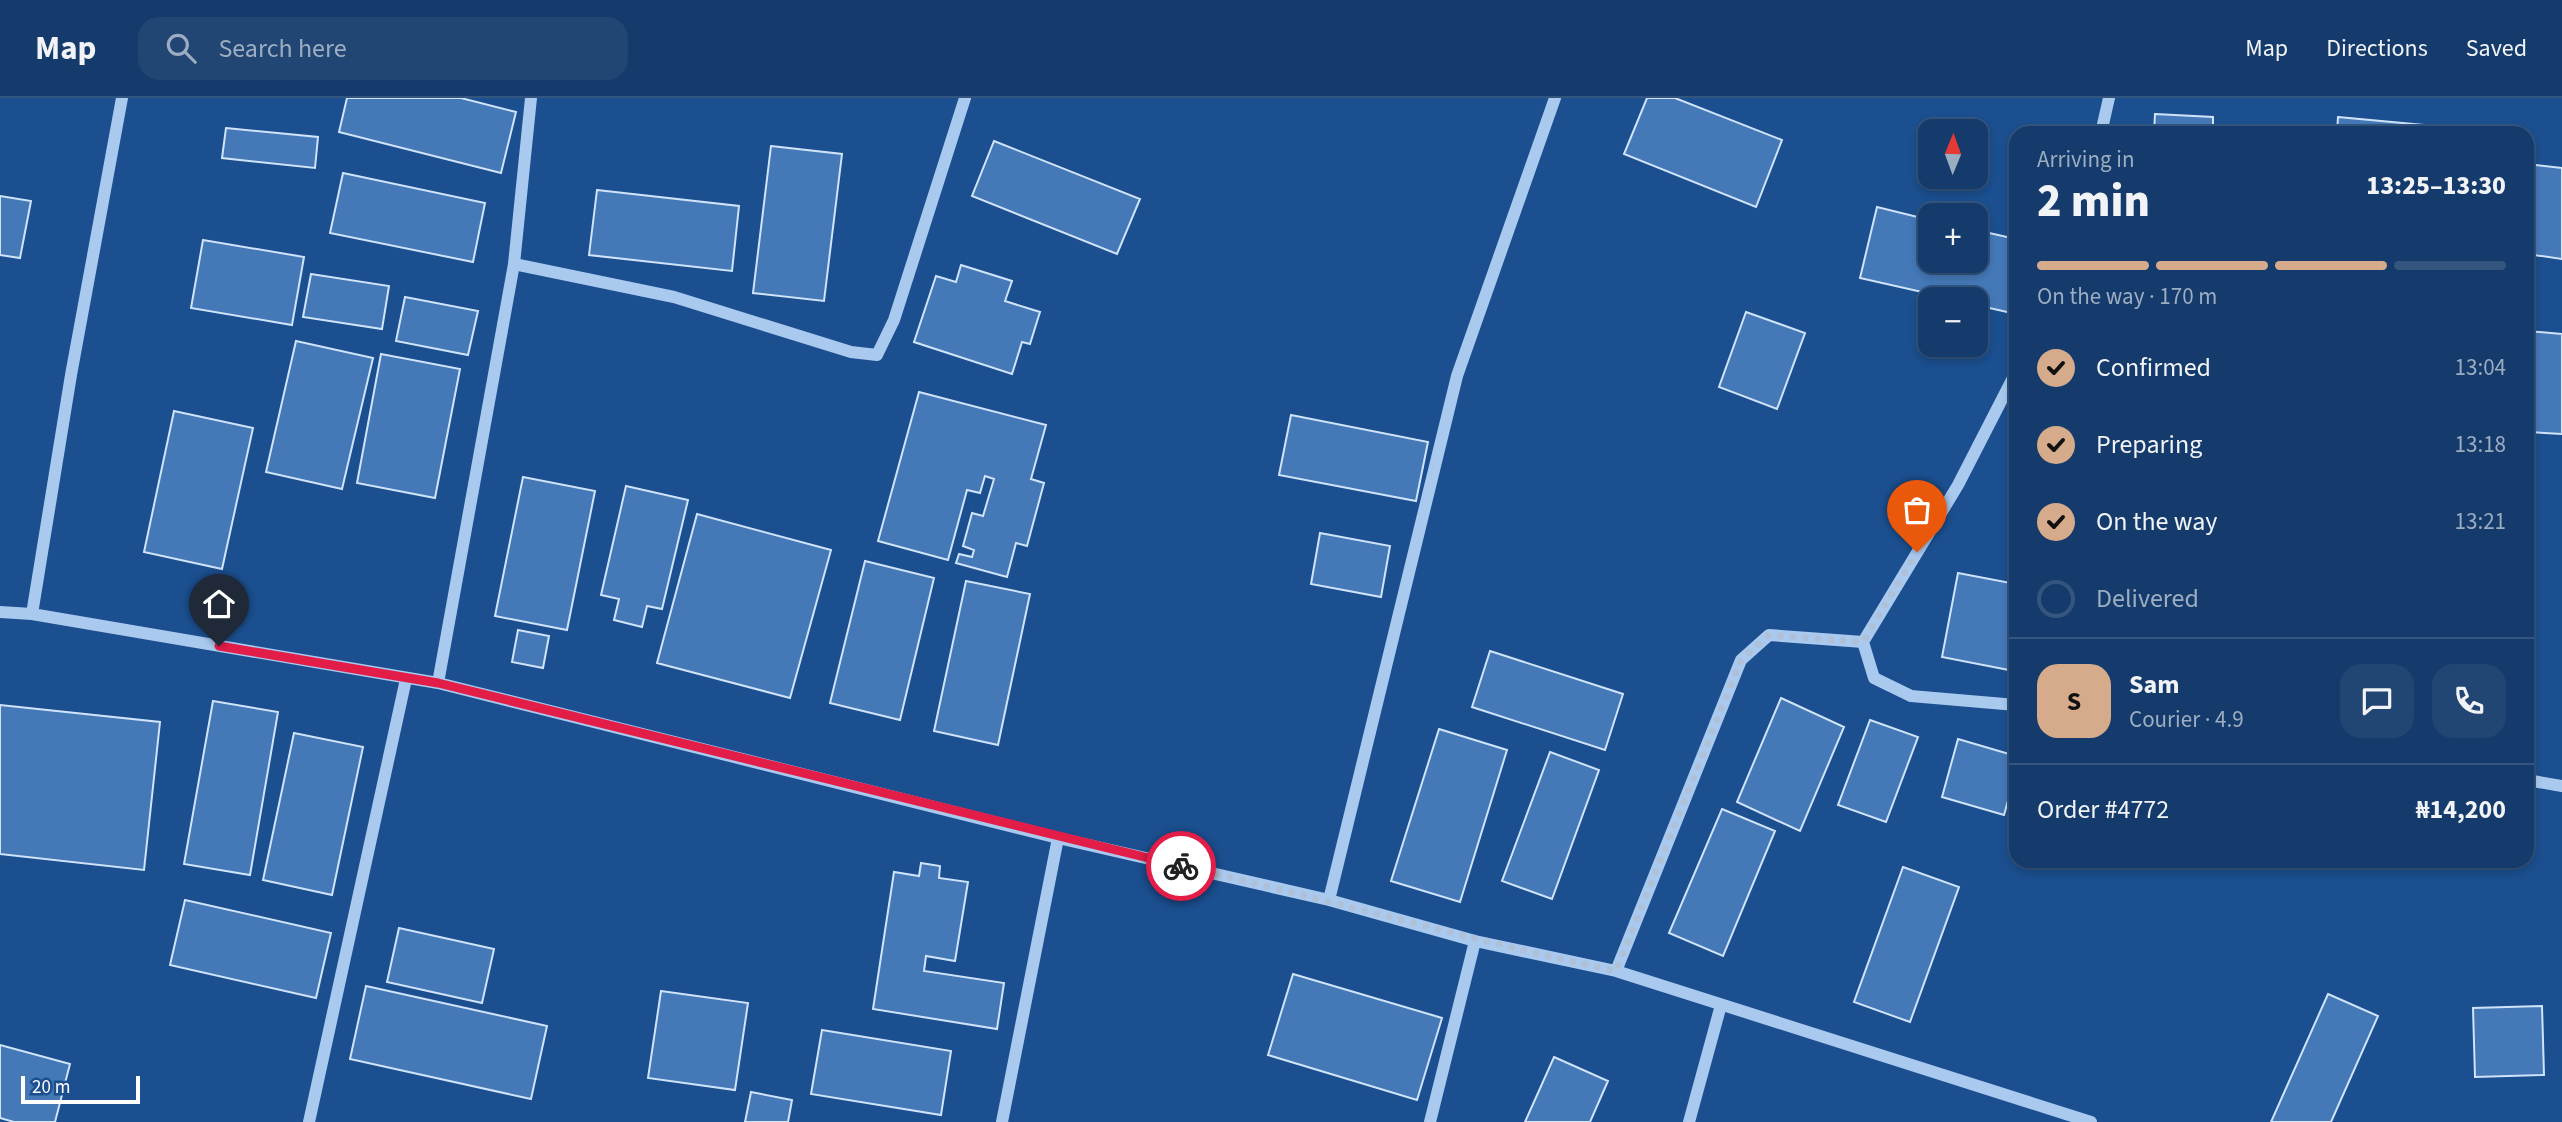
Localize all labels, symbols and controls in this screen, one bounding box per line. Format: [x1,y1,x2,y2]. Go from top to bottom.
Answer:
search box [138,17,628,80]
text: Map [35,25,96,72]
icon: search [162,29,200,67]
text: Search here [218,30,347,67]
text: Map [2245,31,2288,66]
text: Directions [2326,31,2428,66]
text: Saved [2466,31,2527,66]
north arrow [1918,119,1988,189]
map controls [1918,119,1988,357]
text: Arriving in [2037,143,2135,176]
text: 13:25–13:30 [2366,167,2506,204]
text: 2 min [2037,169,2150,234]
button: + [1918,203,1988,273]
text: On the way · 170 m [2037,280,2217,313]
button: − [1918,287,1988,357]
icon: check [2037,349,2075,387]
text: Confirmed [2096,349,2211,386]
text: 13:04 [2455,351,2506,384]
icon: check [2037,426,2075,464]
text: Preparing [2096,426,2202,463]
text: 13:18 [2455,428,2506,461]
pin [1887,480,1947,552]
icon: bag [1898,491,1936,529]
icon: check [2037,503,2075,541]
text: On the way [2096,503,2217,540]
text: 13:21 [2455,505,2506,538]
pin [189,574,249,646]
text: Delivered [2096,580,2199,617]
icon: home [200,585,238,623]
button: chat [2340,664,2414,738]
button: phone [2432,664,2506,738]
text: Sam [2129,666,2179,703]
text: S [2067,683,2081,720]
text: Courier · 4.9 [2129,703,2244,736]
text: Order #4772 [2037,791,2169,828]
text: ₦14,200 [2416,791,2506,828]
courier [1146,831,1216,901]
icon: bike [1162,847,1200,885]
scale bar [21,1073,140,1105]
text: 20 m [32,1074,70,1101]

